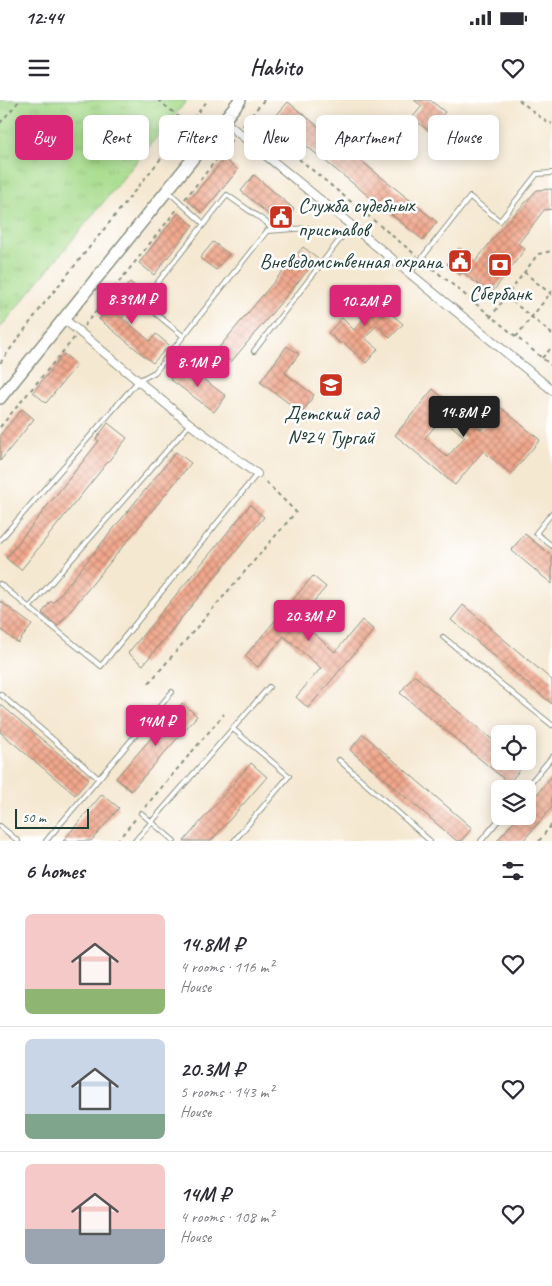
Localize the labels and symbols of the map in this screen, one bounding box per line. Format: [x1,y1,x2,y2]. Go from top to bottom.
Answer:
place label: Служба судебных приставов [298,192,416,242]
public building icon: Служба судебных приставов [268,204,294,230]
place label: Вневедомственная охрана [259,248,444,274]
public building icon: Вневедомственная охрана [447,248,473,274]
bank icon: Сбербанк [487,252,513,278]
place label: Сбербанк [469,280,533,306]
pin: 8.39M ₽ [86,282,178,325]
pin: 10.2M ₽ [319,284,411,327]
pin: 8.1M ₽ [157,346,239,388]
school or university icon: Детский сад №24 Тургай [318,372,344,398]
pin: 14.8M ₽ [418,396,510,438]
place label: Детский сад №24 Тургай [284,400,380,450]
pin: 20.3M ₽ [263,600,355,642]
pin: 14M ₽ [121,704,191,747]
scale bar [15,806,89,829]

